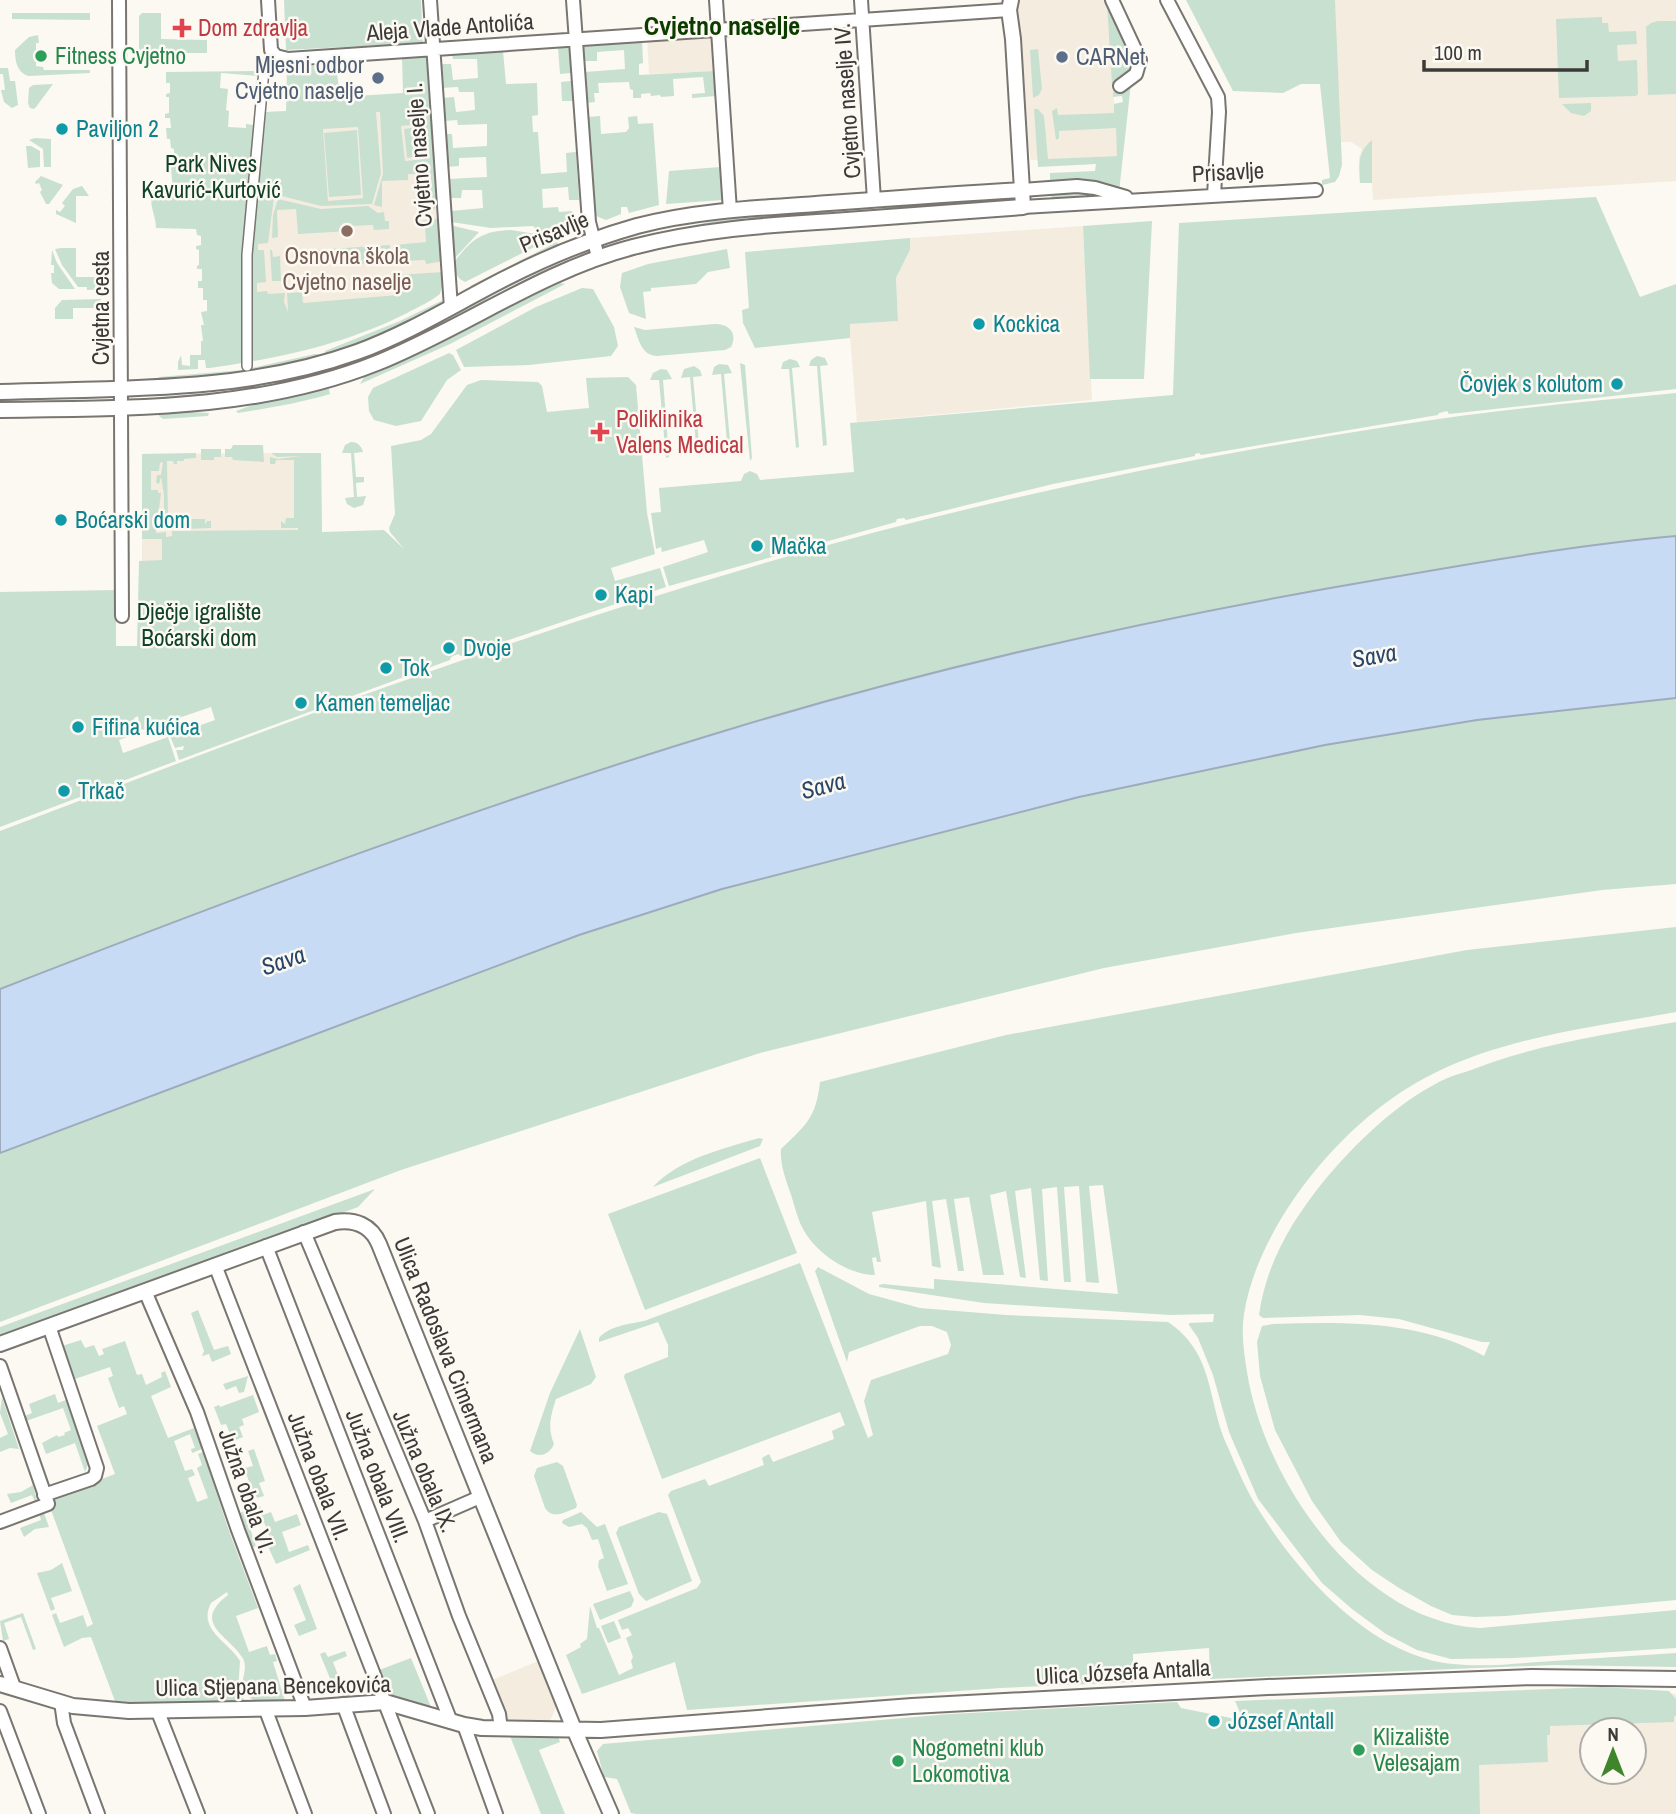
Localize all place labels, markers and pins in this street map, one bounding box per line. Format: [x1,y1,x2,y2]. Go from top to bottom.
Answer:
place label: Dom zdravlja [198,12,309,43]
marker: Dom zdravlja [172,18,192,38]
place label: Fitness Cvjetno [55,40,186,71]
place label: CARNet [1076,41,1145,72]
marker: Fitness Cvjetno [33,48,49,64]
place label: Mjesni odbor Cvjetno naselje [235,49,365,106]
marker: CARNet [1054,49,1070,65]
marker: Mjesni odbor Cvjetno naselje [370,70,386,86]
place label: Paviljon 2 [76,113,159,144]
marker: Paviljon 2 [54,121,70,137]
marker: Osnovna škola Cvjetno naselje [339,223,355,239]
place label: Osnovna škola Cvjetno naselje [283,240,411,297]
place label: Kockica [993,308,1061,339]
marker: Kockica [971,316,987,332]
place label: Čovjek s kolutom [1459,368,1603,399]
marker: Čovjek s kolutom [1609,376,1625,392]
place label: Poliklinika Valens Medical [616,403,744,460]
marker: Poliklinika Valens Medical [590,422,610,442]
place label: Boćarski dom [75,504,190,535]
marker: Boćarski dom [53,512,69,528]
place label: Mačka [771,530,827,561]
marker: Mačka [749,538,765,554]
place label: Kapi [615,579,654,610]
marker: Kapi [593,587,609,603]
place label: Dvoje [463,632,511,663]
marker: Dvoje [441,640,457,656]
place label: Tok [400,652,430,683]
marker: Tok [378,660,394,676]
place label: Kamen temeljac [315,687,450,718]
marker: Kamen temeljac [293,695,309,711]
place label: Fifina kućica [92,711,200,742]
marker: Fifina kućica [70,719,86,735]
place label: Trkač [78,775,124,806]
marker: Trkač [56,783,72,799]
place label: József Antall [1228,1705,1334,1736]
marker: József Antall [1206,1713,1222,1729]
place label: Klizalište Velesajam [1373,1721,1460,1778]
place label: Nogometni klub Lokomotiva [912,1732,1044,1789]
marker: Klizalište Velesajam [1351,1742,1367,1758]
marker: Nogometni klub Lokomotiva [890,1753,906,1769]

